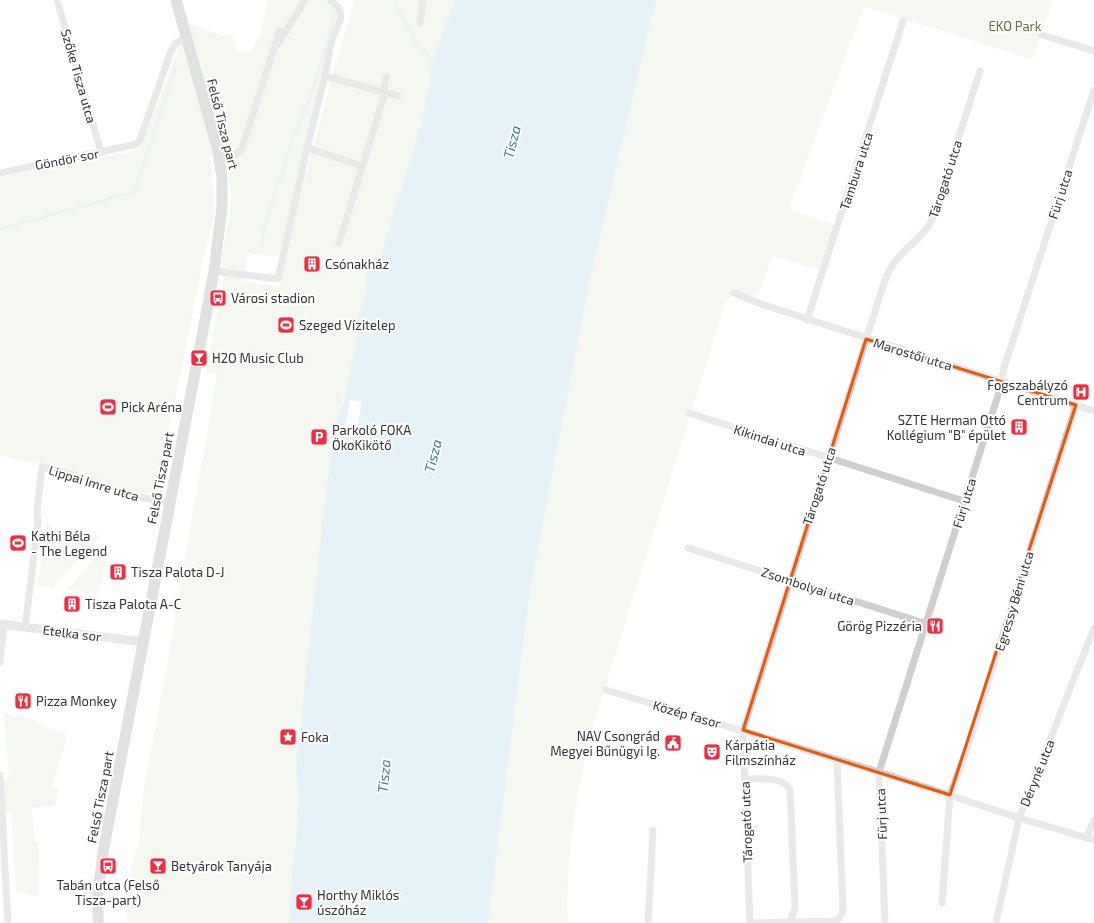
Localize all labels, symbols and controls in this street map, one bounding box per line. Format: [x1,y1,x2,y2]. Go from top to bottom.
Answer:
park label: EKO Park [989,18,1042,34]
street label: Szőke Tisza utca [58,27,100,125]
street label: Felső Tisza part [204,77,242,171]
water label: Tisza [499,124,524,160]
street label: Tambura utca [836,130,876,212]
street label: Tárogató utca [925,138,965,220]
street label: Göndör sor [34,145,100,173]
street label: Fürj utca [1044,167,1076,221]
building icon: Csónakház [302,254,322,274]
place label: Csónakház [325,256,389,272]
bus stop icon: Városi stadion [208,288,228,308]
place label: Városi stadion [231,290,315,306]
sports icon: Szeged Vízitelep [276,315,296,335]
place label: Szeged Vízitelep [299,317,395,333]
street label: Marostői utca [872,334,954,374]
bar icon: H2O Music Club [189,348,209,368]
place label: H2O Music Club [212,350,304,366]
place label: Fogszabályzó Centrum [987,377,1068,408]
hospital icon: Fogszabályzó Centrum [1071,382,1091,402]
sports icon: Pick Aréna [98,397,118,417]
place label: Pick Aréna [121,399,182,415]
place label: SZTE Herman Ottó Kollégium "B" épület [887,412,1006,443]
building icon: SZTE Herman Ottó Kollégium "B" épület [1009,417,1029,437]
street label: Kikindai utca [732,421,808,459]
place label: Parkoló FOKA ÖkoKikötő [332,422,411,453]
parking icon: Parkoló FOKA ÖkoKikötő [309,427,329,447]
street label: Felső Tisza part [143,431,177,525]
water label: Tisza [420,438,445,474]
street label: Tárogató utca [799,445,839,527]
street label: Lippai Imre utca [47,462,141,504]
street label: Fürj utca [949,476,979,530]
place label: Kathi Béla - The Legend [31,528,107,559]
sports icon: Kathi Béla - The Legend [8,533,28,553]
street label: Egressy Béni utca [991,549,1037,653]
building icon: Tisza Palota D-J [108,562,128,582]
street label: Zsombolyai utca [759,563,857,609]
place label: Tisza Palota D-J [131,564,224,580]
building icon: Tisza Palota A-C [62,594,82,614]
place label: Tisza Palota A-C [85,596,181,612]
restaurant icon: Görög Pizzéria [925,616,945,636]
place label: Görög Pizzéria [837,618,922,634]
street label: Etelka sor [42,621,102,645]
restaurant icon: Pizza Monkey [13,691,33,711]
place label: Pizza Monkey [36,693,117,709]
street label: Közép fasor [651,697,723,731]
place icon: Foka [278,727,298,747]
place label: NAV Csongrád Megyei Bűnügyi Ig. [550,728,660,759]
place label: Foka [301,729,329,745]
public building icon: NAV Csongrád Megyei Bűnügyi Ig. [663,733,683,753]
place label: Kárpátia Filmszínház [725,737,796,768]
street label: Déryné utca [1016,737,1058,809]
theatre icon: Kárpátia Filmszínház [702,742,722,762]
street label: Felső Tisza part [83,750,117,844]
water label: Tisza [374,758,393,793]
street label: Tárogató utca [737,781,755,863]
street label: Fürj utca [872,788,890,840]
bus stop icon: Tabán utca (Felső Tisza-part) [98,856,118,876]
bar icon: Betyárok Tanyája [148,856,168,876]
place label: Betyárok Tanyája [171,858,272,874]
place label: Tabán utca (Felső Tisza-part) [56,877,160,908]
place label: Horthy Miklós úszóház [317,887,399,918]
bar icon: Horthy Miklós úszóház [294,892,314,912]

